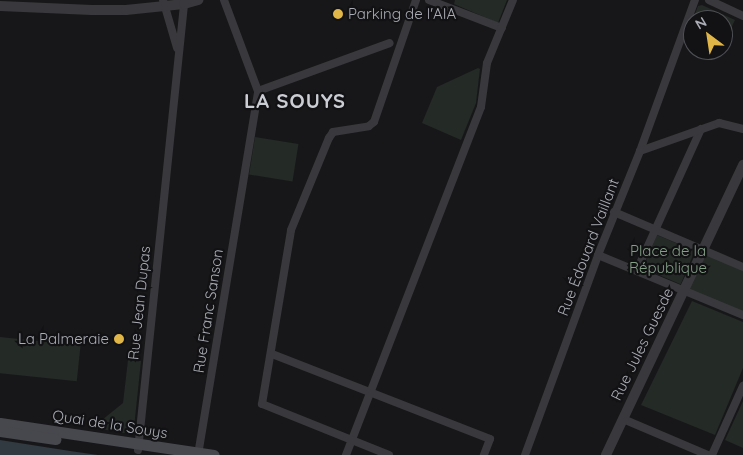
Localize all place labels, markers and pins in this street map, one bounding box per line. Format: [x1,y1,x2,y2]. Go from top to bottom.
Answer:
place label: Parking de l'AIA [348,5,456,23]
marker: Parking de l'AIA [332,8,344,20]
place label: La Palmeraie [18,330,109,348]
marker: La Palmeraie [113,333,125,345]

